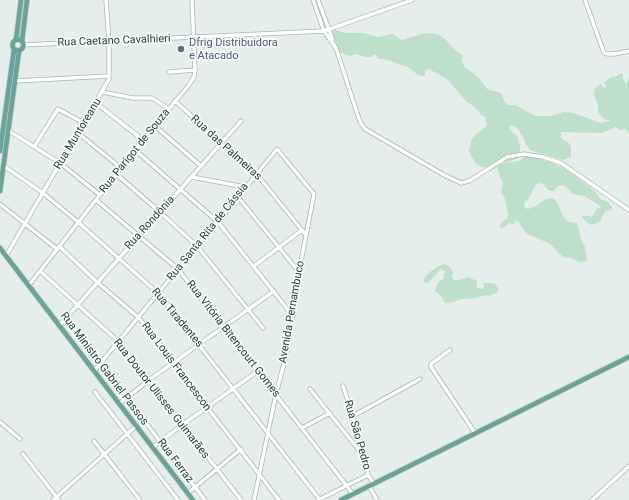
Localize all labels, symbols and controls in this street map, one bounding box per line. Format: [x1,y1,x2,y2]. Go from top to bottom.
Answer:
street label: Rua Caetano Cavalhieri [57,32,171,50]
place label: Dfrig Distribuidora e Atacado [189,36,278,62]
marker: Dfrig Distribuidora e Atacado [176,44,186,54]
street label: Rua Muntoreanu [52,96,104,172]
street label: Rua Parigot de Souza [97,106,173,196]
street label: Rua das Palmeiras [188,113,264,183]
street label: Rua Santa Rita de Cássia [164,180,252,284]
street label: Rua Rondônia [122,193,178,253]
street label: Avenida Pernambuco [276,260,308,364]
street label: Rua Vitória Bitencourt Gomes [183,278,283,400]
street label: Rua Tiradentes [148,286,206,350]
street label: Rua Ministro Gabriel Passos [57,310,151,428]
street label: Rua Louis Francescon [138,320,214,414]
street label: Rua Doutor Ulisses Guimarães [110,337,212,461]
street label: Rua São Pedro [341,399,373,471]
street label: Rua Ferraz [154,436,196,486]

